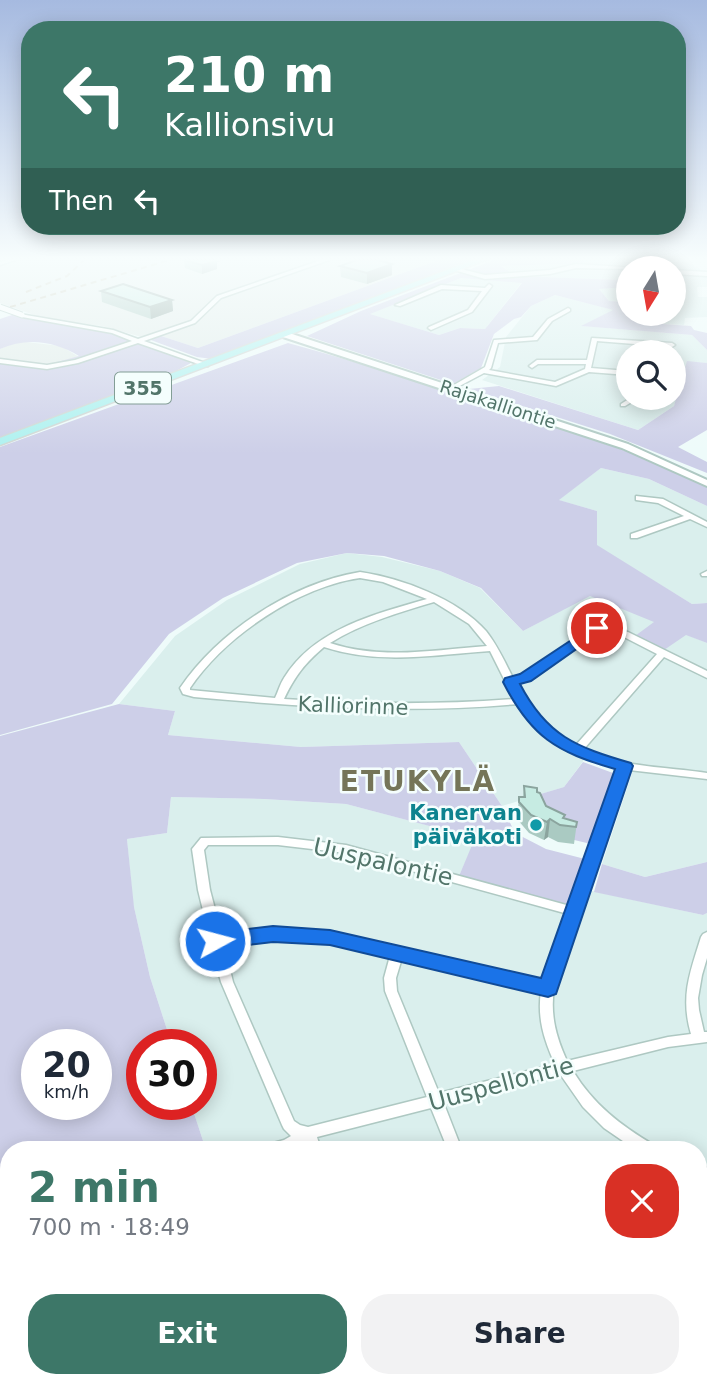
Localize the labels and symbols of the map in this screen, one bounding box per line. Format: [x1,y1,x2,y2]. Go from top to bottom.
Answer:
north arrow [616,256,686,326]
road number: 355 [115,372,171,404]
street label: Rajakalliontie [437,375,559,433]
pin [567,598,627,658]
street label: Kalliorinne [297,692,409,720]
district label: ETUKYLÄ [340,764,496,798]
place label: Kanervan päiväkoti [409,801,522,849]
marker: Kanervan päiväkoti [528,817,544,833]
street label: Uuspalontie [310,832,456,892]
position arrow [178,904,252,978]
speed limit sign: 30 [126,1029,217,1120]
street label: Uuspellontie [425,1051,577,1117]

